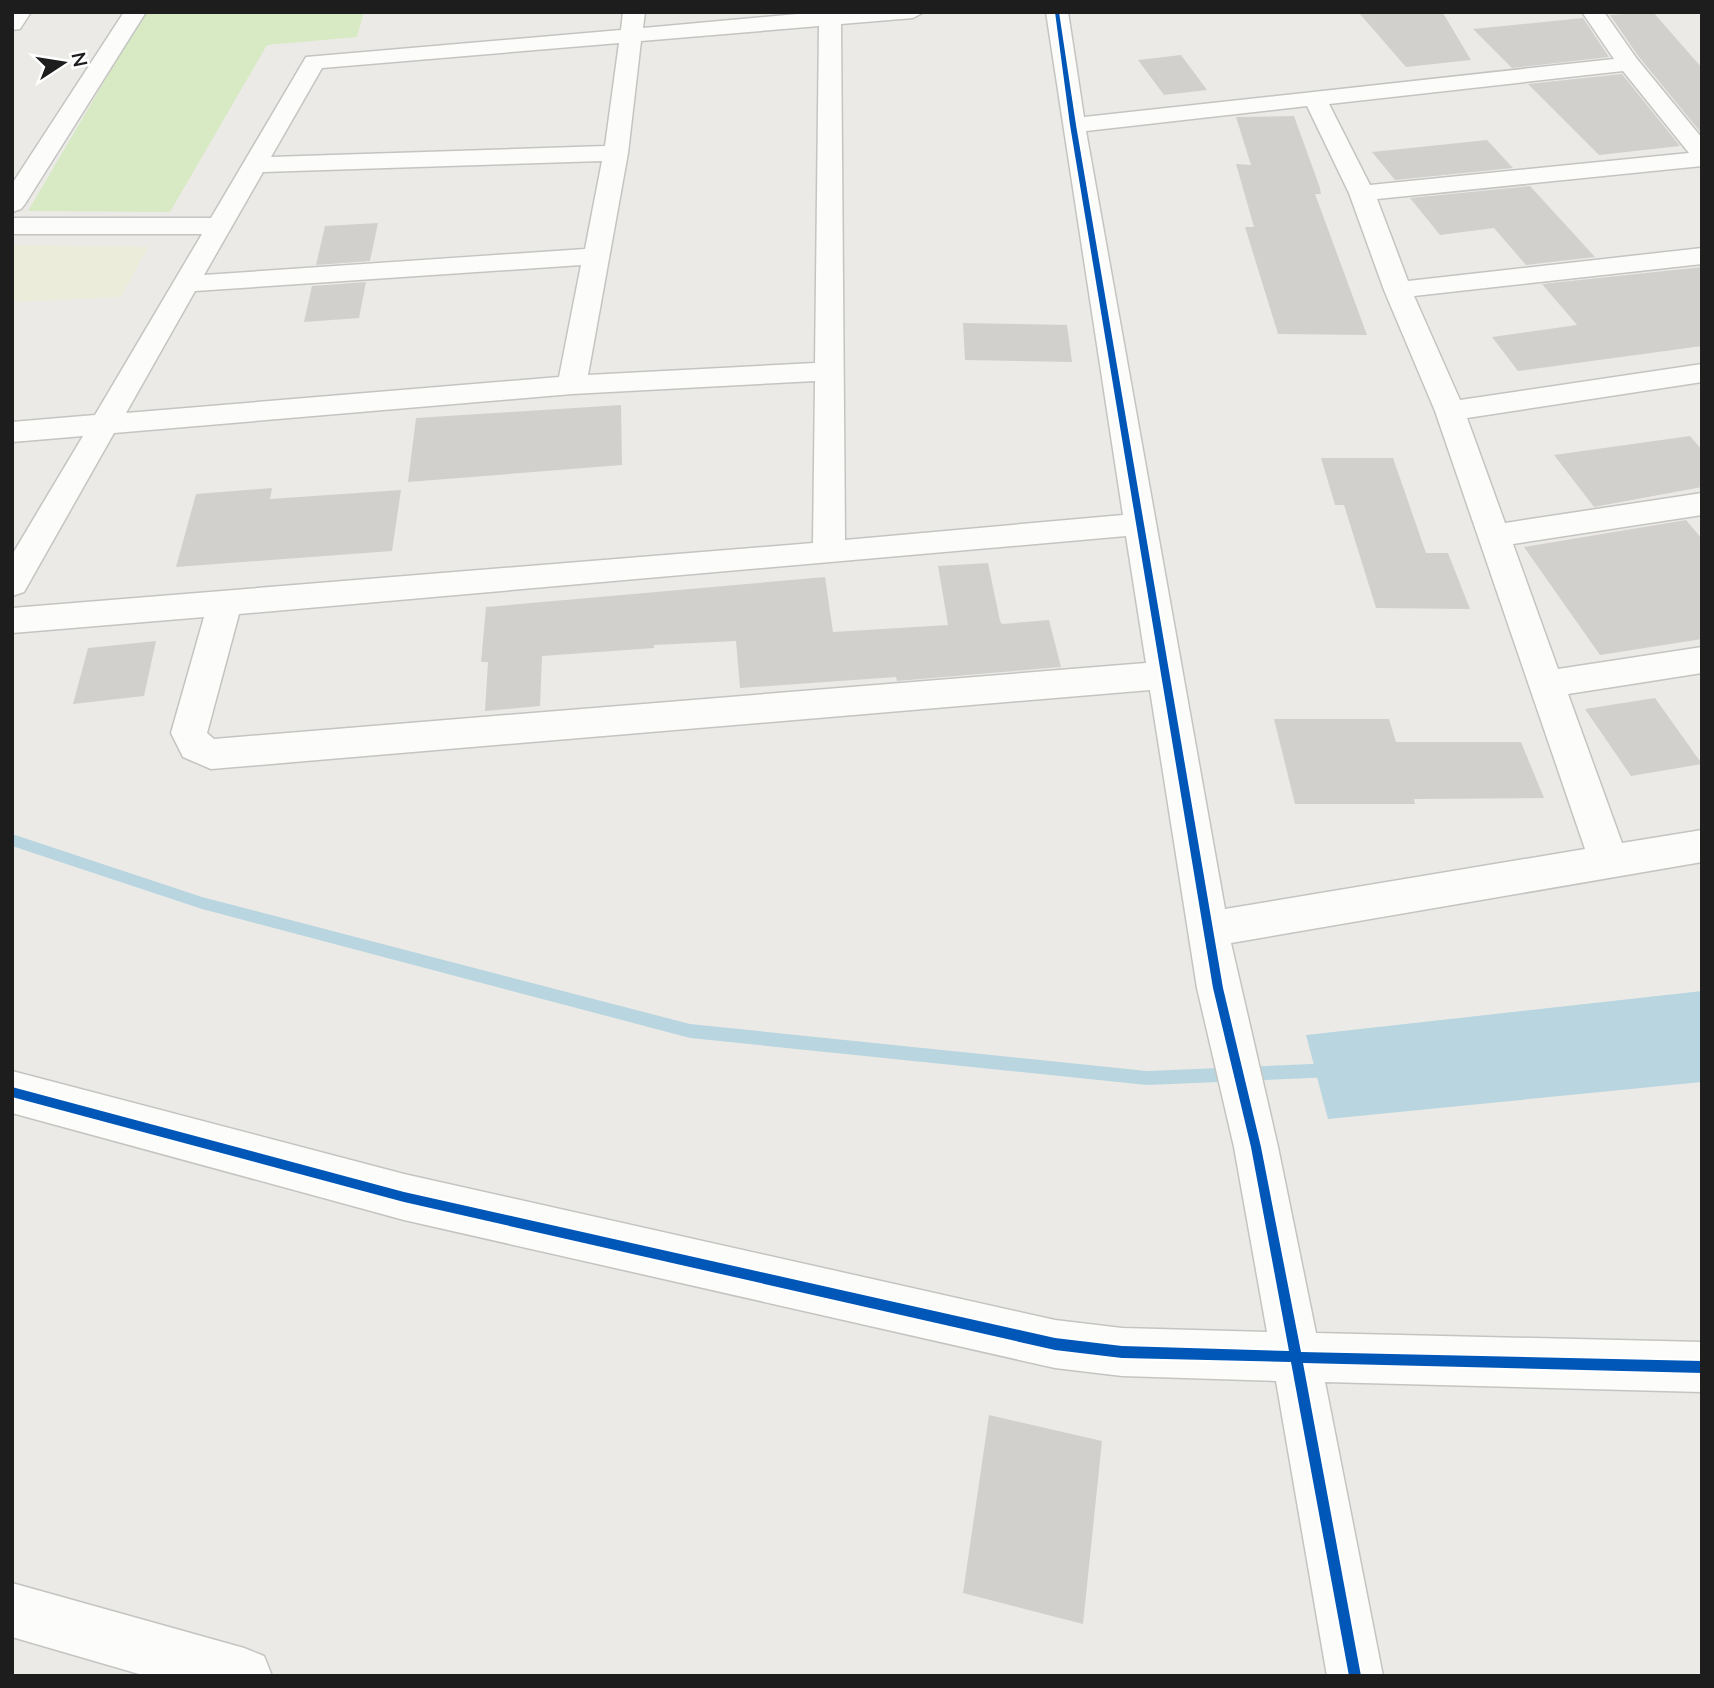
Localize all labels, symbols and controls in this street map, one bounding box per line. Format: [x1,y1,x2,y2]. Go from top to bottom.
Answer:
north arrow [28,28,98,98]
text: N [67,50,93,69]

